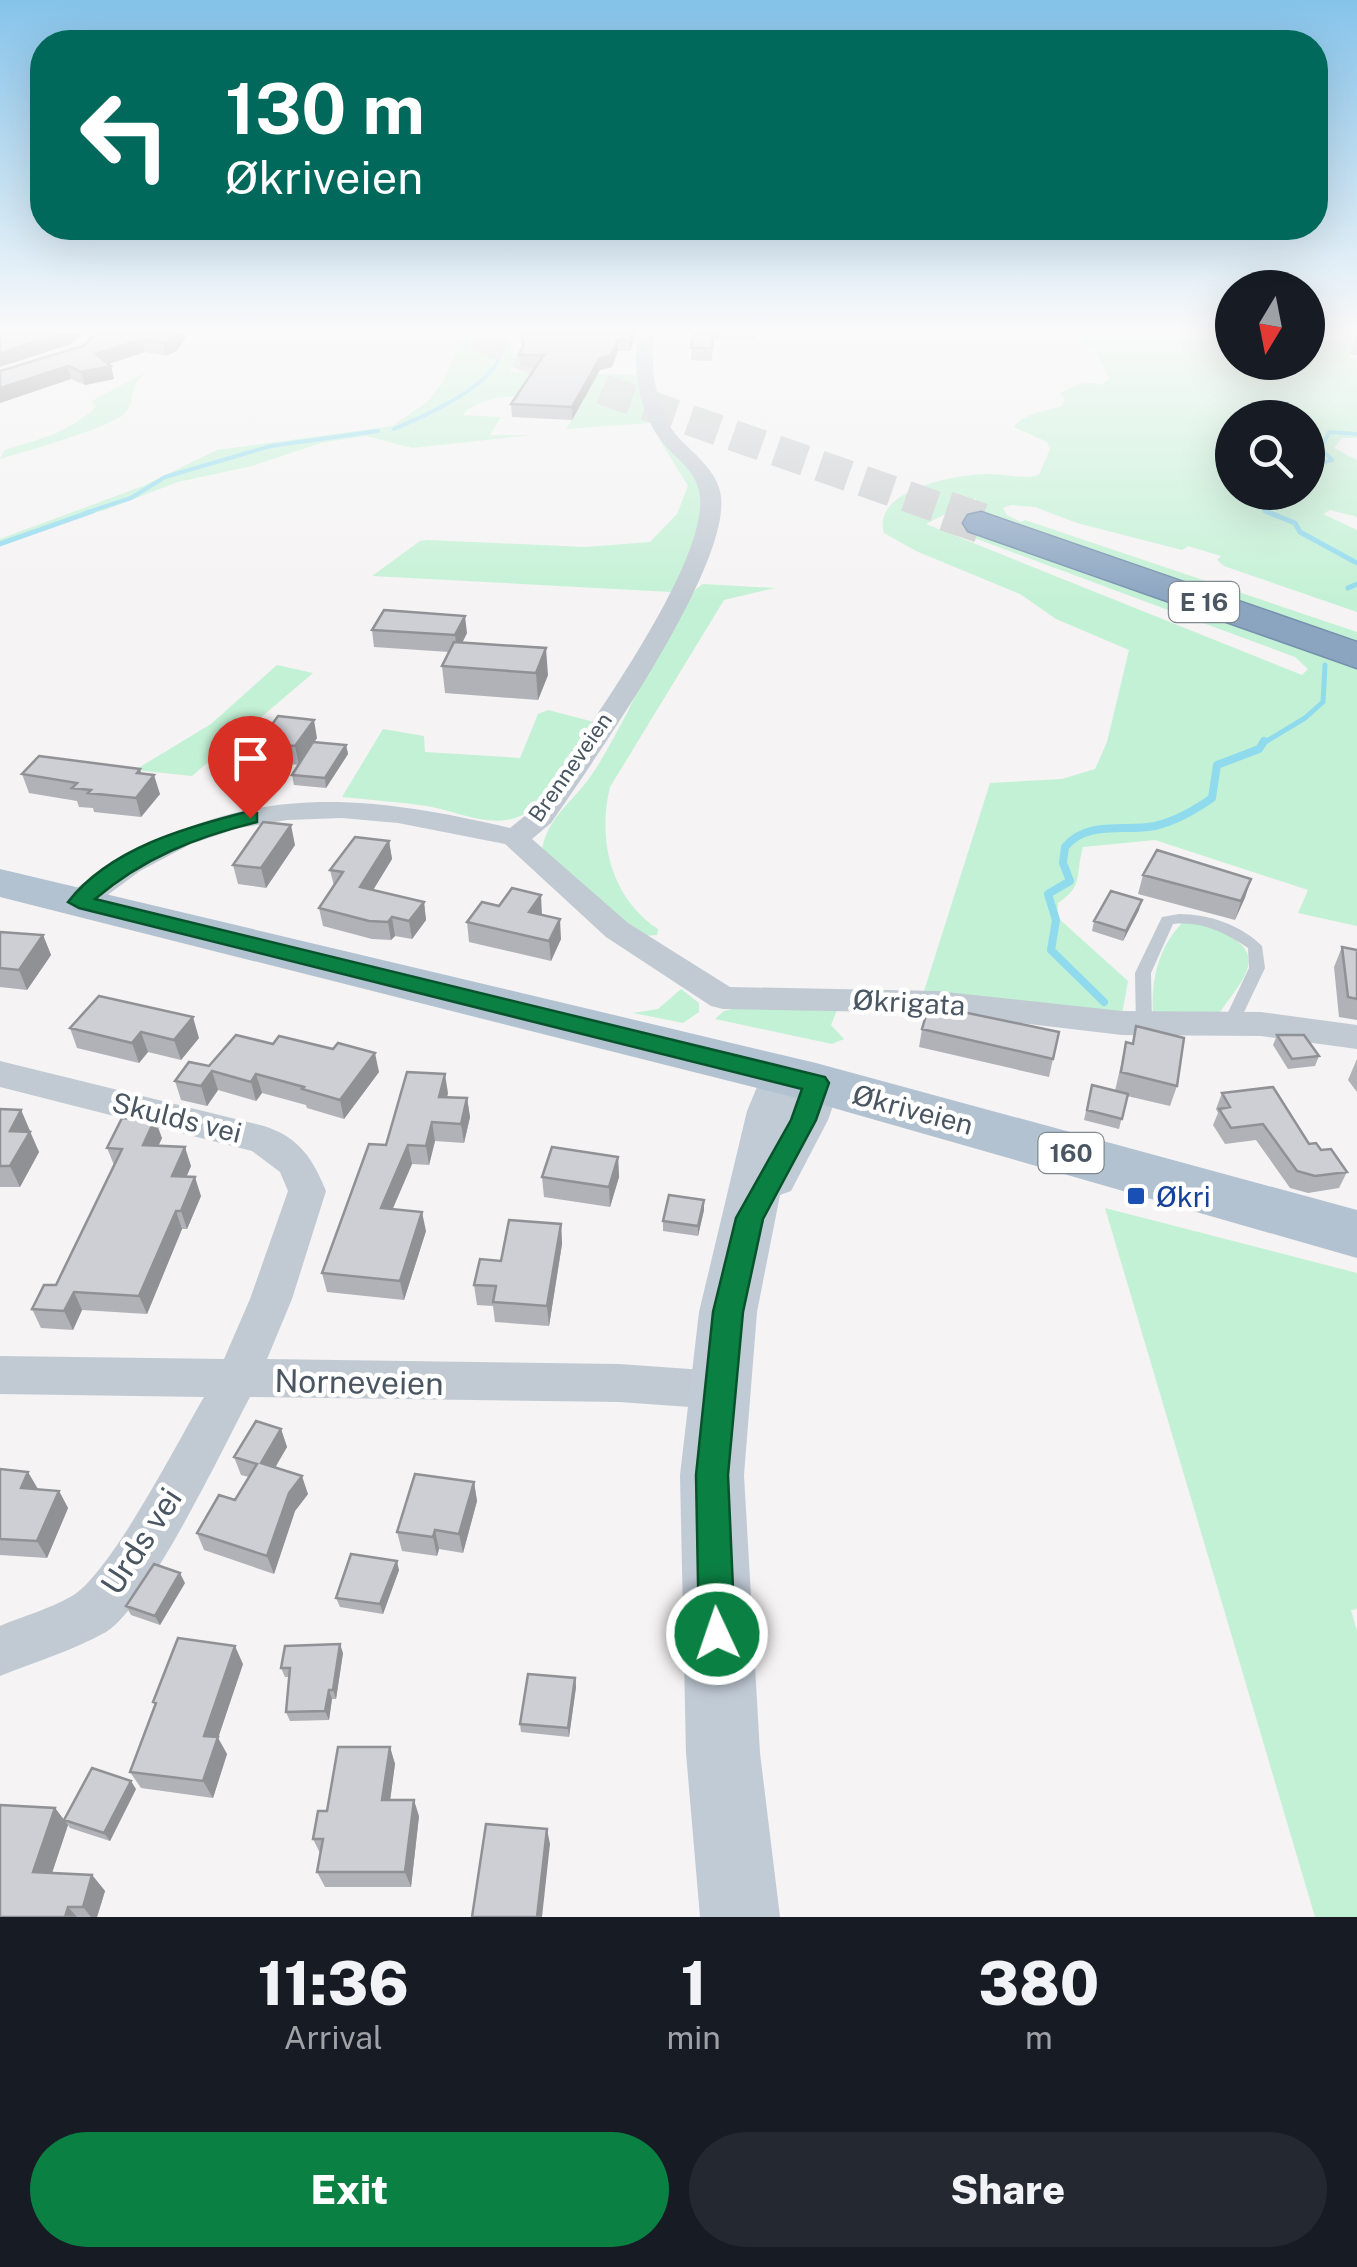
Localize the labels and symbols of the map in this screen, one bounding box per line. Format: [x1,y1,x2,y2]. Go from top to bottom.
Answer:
north arrow [1215,270,1325,380]
road number: E 16 [1169,582,1239,622]
street label: Brenneveien [523,707,617,827]
pin [208,716,293,819]
street label: Økrigata [852,983,966,1021]
street label: Økriveien [849,1077,977,1141]
street label: Skulds vei [109,1085,245,1149]
road number: 160 [1038,1133,1104,1173]
place label: Økri [1156,1180,1211,1213]
marker: Økri [1125,1185,1147,1207]
street label: Norneveien [274,1362,444,1402]
street label: Urds vei [93,1481,189,1601]
position arrow [665,1582,769,1686]

